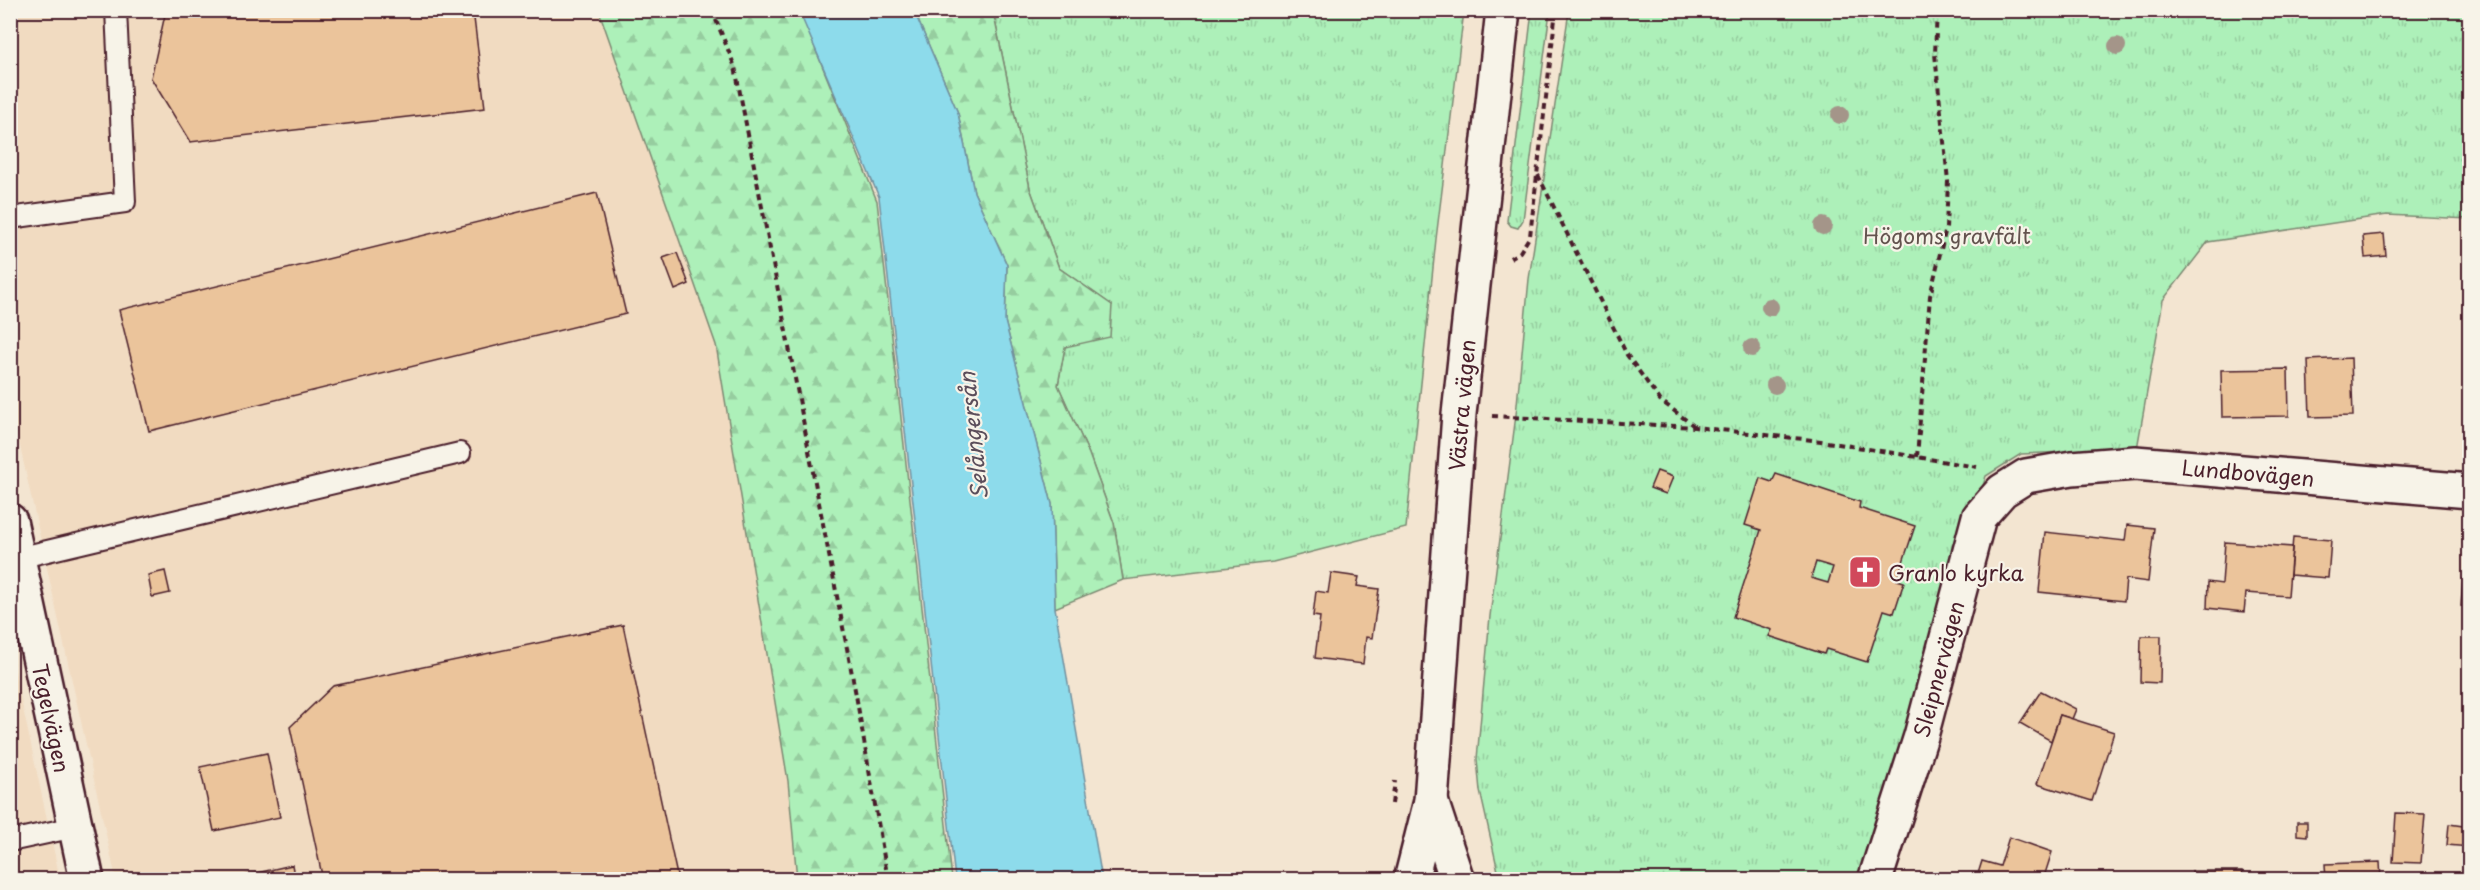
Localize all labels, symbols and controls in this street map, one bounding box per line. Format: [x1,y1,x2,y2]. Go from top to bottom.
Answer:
park label: Högoms gravfält [1863,219,2031,251]
street label: Västra vägen [1439,338,1483,472]
water label: Selångersån [949,369,995,502]
street label: Lundbovägen [2180,450,2316,494]
church icon: Granlo kyrka [1847,554,1883,590]
place label: Granlo kyrka [1888,556,2025,588]
street label: Sleipnervägen [1904,597,1972,741]
street label: Tegelvägen [25,661,79,775]

